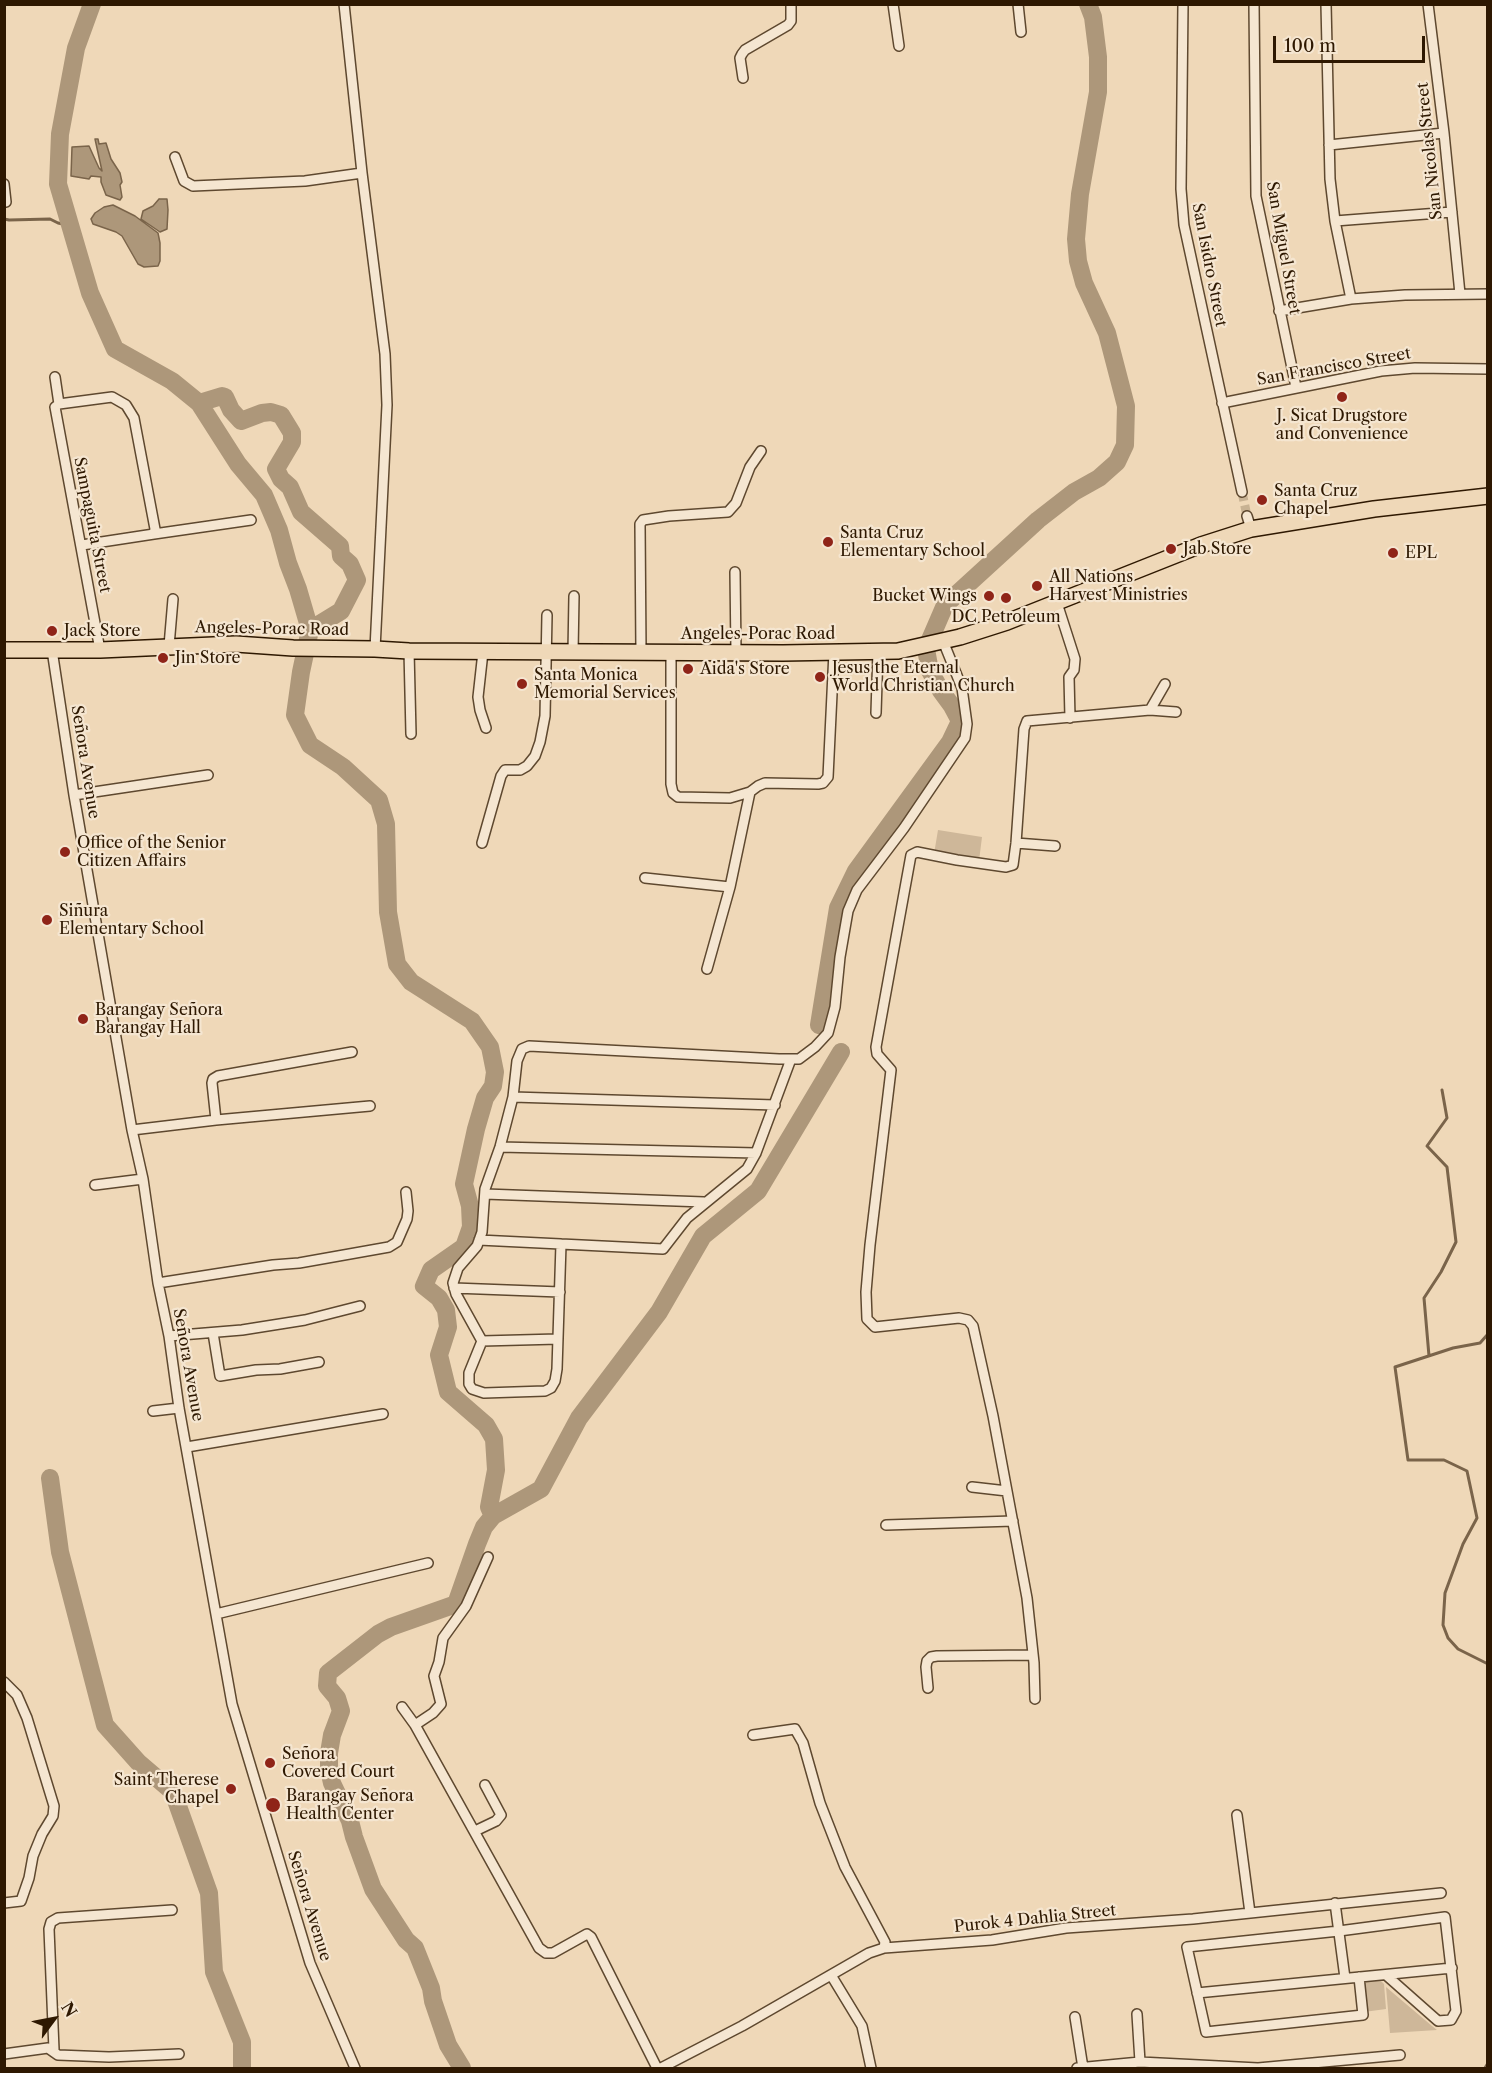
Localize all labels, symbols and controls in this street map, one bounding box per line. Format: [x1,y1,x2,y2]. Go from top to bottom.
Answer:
scale bar [1276,24,1428,62]
text: 100 m [1284,35,1336,57]
street label: San Nicolas Street [1413,81,1447,221]
street label: San Miguel Street [1262,180,1304,316]
street label: San Isidro Street [1188,201,1230,329]
street label: San Francisco Street [1256,344,1412,390]
marker: J. Sicat Drugstore and Convenience [1335,390,1349,404]
place label: J. Sicat Drugstore and Convenience [1276,406,1408,444]
street label: Sampaguita Street [69,455,115,595]
place label: Santa Cruz Chapel [1274,481,1357,519]
marker: Santa Cruz Chapel [1255,493,1269,507]
place label: Santa Cruz Elementary School [840,523,985,561]
marker: Santa Cruz Elementary School [821,535,835,549]
place label: Jab Store [1183,539,1251,559]
marker: Jab Store [1164,542,1178,556]
place label: EPL [1405,543,1437,563]
marker: EPL [1386,546,1400,560]
place label: All Nations Harvest Ministries [1049,567,1188,605]
marker: All Nations Harvest Ministries [1030,579,1044,593]
place label: Bucket Wings [872,586,977,606]
marker: Bucket Wings [982,589,996,603]
marker: DC Petroleum [999,591,1013,605]
place label: DC Petroleum [951,607,1061,627]
street label: Angeles-Porac Road [195,618,349,640]
place label: Jack Store [64,621,140,641]
marker: Jack Store [45,624,59,638]
street label: Angeles-Porac Road [681,624,835,644]
place label: Jin Store [175,648,240,668]
marker: Jin Store [156,651,170,665]
place label: Jesus the Eternal World Christian Church [832,658,1015,696]
place label: Aida's Store [700,659,790,679]
marker: Aida's Store [681,662,695,676]
place label: Santa Monica Memorial Services [534,665,676,703]
marker: Jesus the Eternal World Christian Church [813,670,827,684]
marker: Santa Monica Memorial Services [515,677,529,691]
street label: Señora Avenue [67,704,103,820]
place label: Office of the Senior Citizen Affairs [77,833,226,871]
marker: Office of the Senior Citizen Affairs [58,845,72,859]
place label: Siñura Elementary School [59,901,204,939]
marker: Siñura Elementary School [40,913,54,927]
place label: Barangay Señora Barangay Hall [95,1000,223,1038]
marker: Barangay Señora Barangay Hall [76,1012,90,1026]
street label: Señora Avenue [169,1307,207,1423]
place label: Señora Covered Court [282,1744,395,1782]
marker: Señora Covered Court [263,1756,277,1770]
place label: Saint Therese Chapel [114,1770,219,1808]
marker: Saint Therese Chapel [224,1782,238,1796]
place label: Barangay Señora Health Center [286,1786,414,1824]
marker: Barangay Señora Health Center [264,1796,282,1814]
street label: Señora Avenue [283,1848,335,1964]
street label: Purok 4 Dahlia Street [953,1901,1117,1937]
north arrow [24,1989,84,2049]
text: N [57,1998,81,2021]

